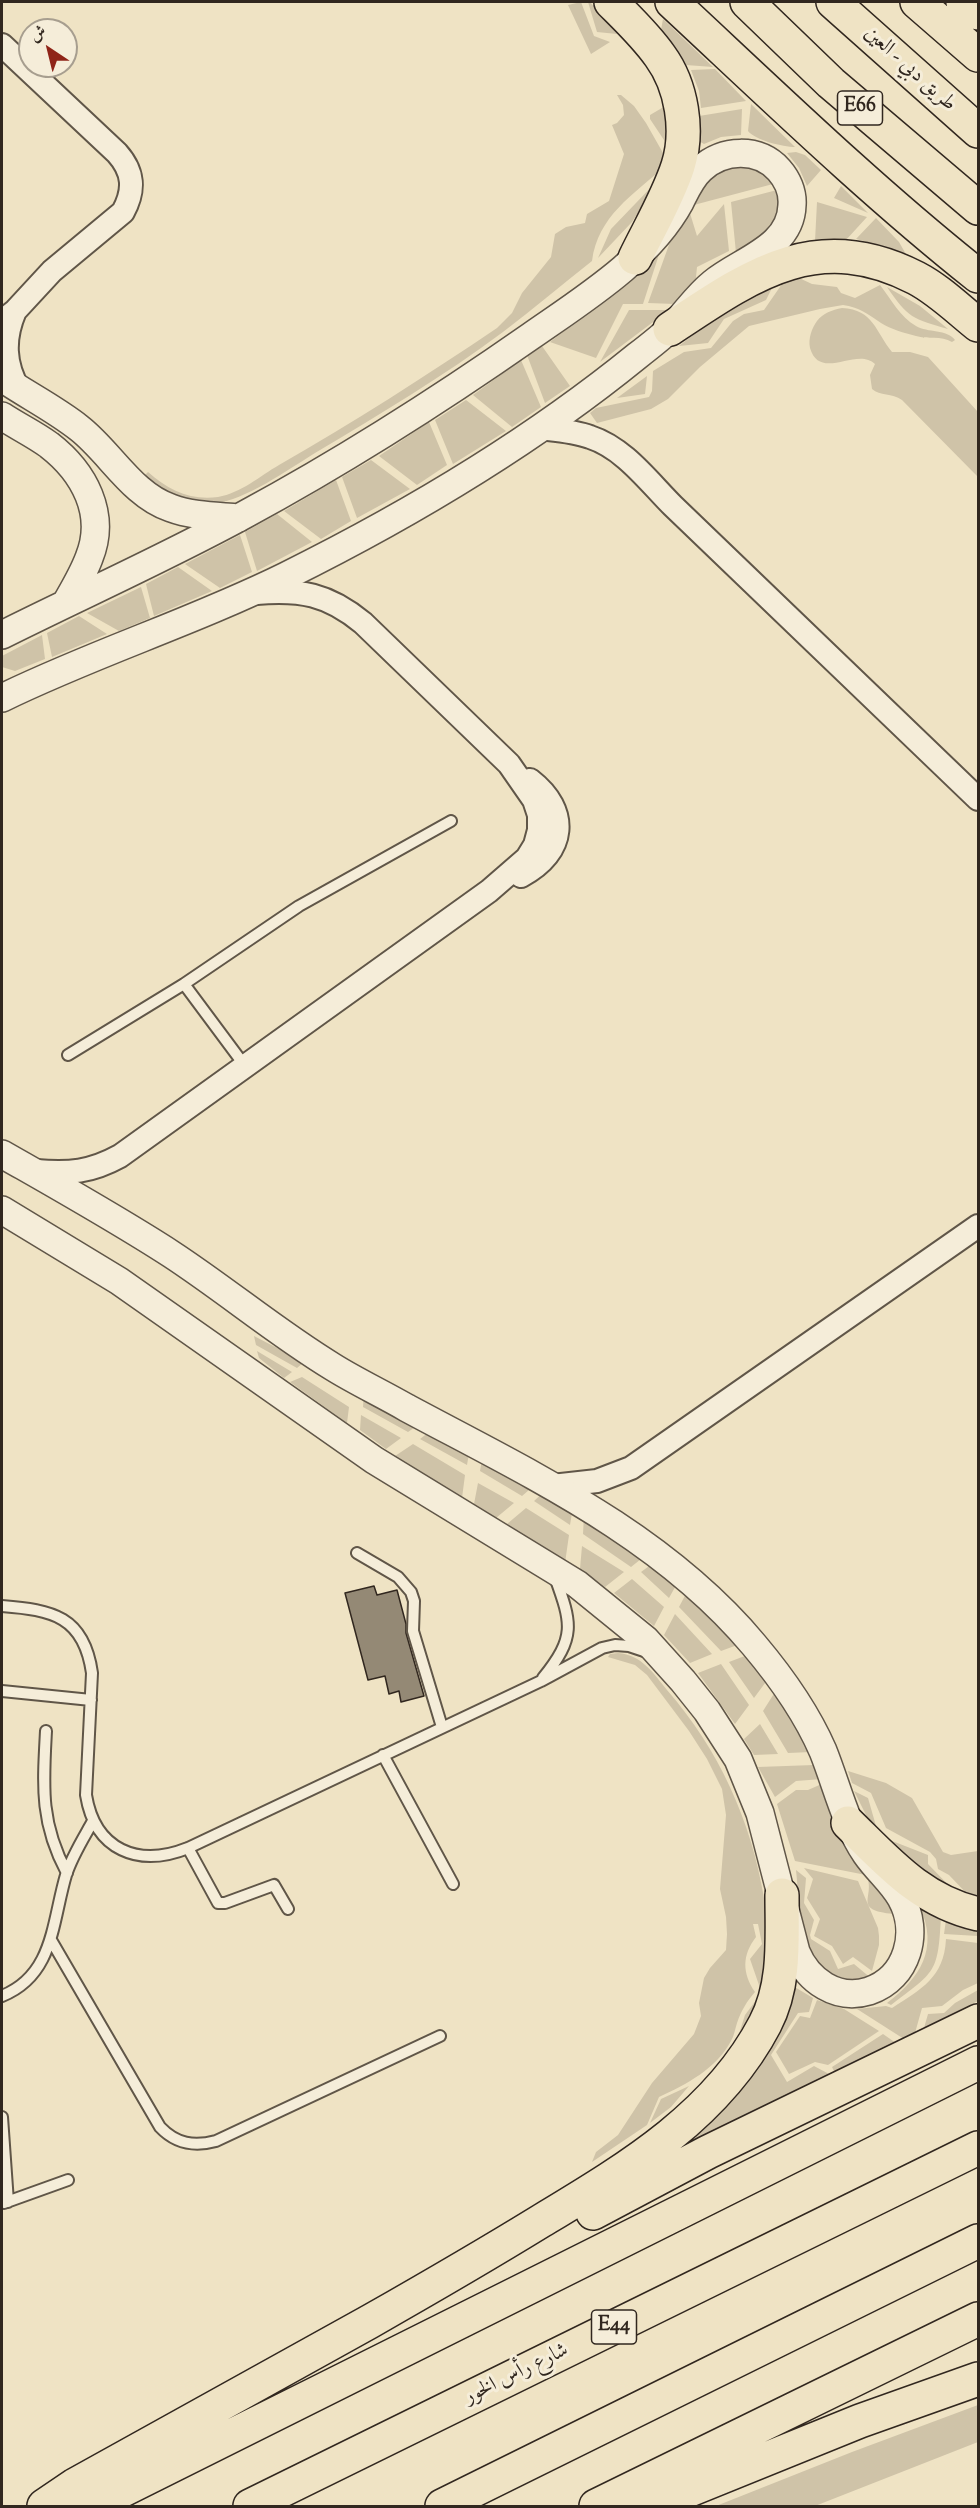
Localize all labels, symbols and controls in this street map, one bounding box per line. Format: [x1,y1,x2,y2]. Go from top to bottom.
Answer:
north arrow [18,18,78,78]
text: ش [25,21,52,48]
street label: طريق دبي - العين [858,22,960,118]
road number: E66 [838,91,882,125]
road number: E44 [592,2310,636,2344]
street label: شارع رأس الخور [461,2339,573,2411]

